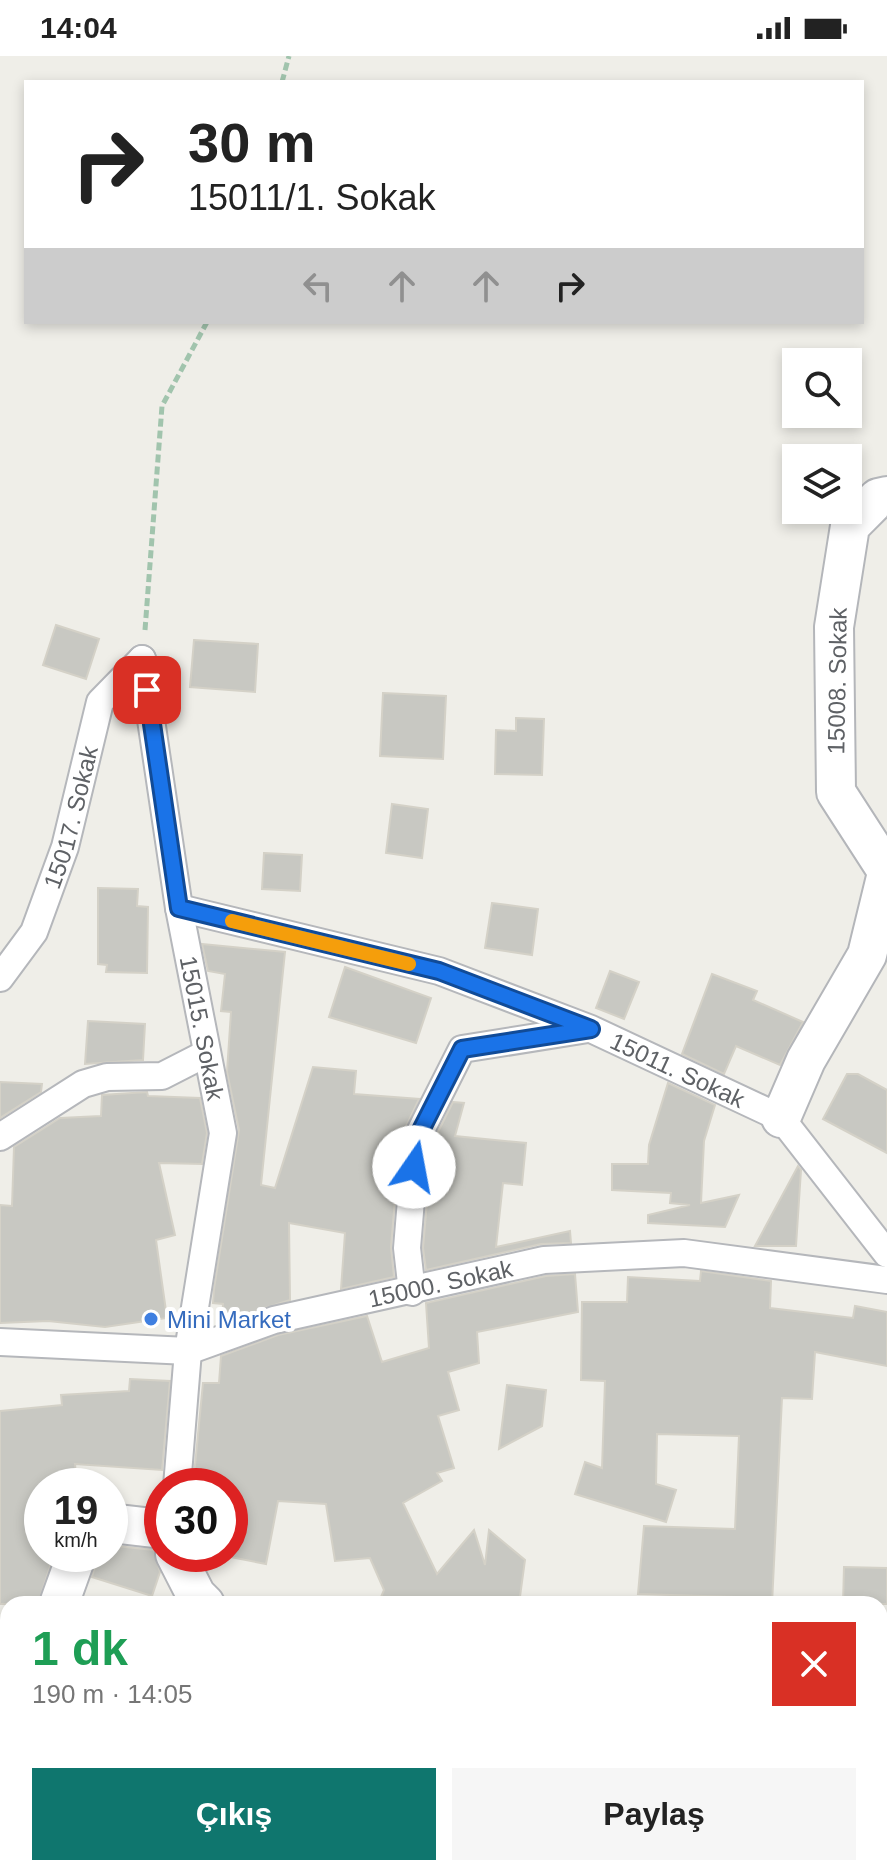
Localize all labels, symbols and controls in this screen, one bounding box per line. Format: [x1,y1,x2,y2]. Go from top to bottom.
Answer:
text: 14:04 [40,11,117,44]
text: 30 m [188,111,316,174]
icon: right [56,112,160,216]
text: 15011/1. Sokak [188,177,436,218]
icon: left [296,264,340,308]
icon: ahead [380,264,424,308]
icon: ahead [464,264,508,308]
icon: right [548,264,592,308]
map controls [782,348,862,524]
button: search [782,348,862,428]
button: layers [782,444,862,524]
street label: 15008. Sokak [822,606,852,755]
pin [113,656,181,724]
icon: arrive [125,668,169,712]
street label: 15017. Sokak [38,742,103,892]
street label: 15015. Sokak [175,953,230,1104]
street label: 15011. Sokak [606,1027,750,1113]
position arrow [372,1125,456,1209]
street label: 15000. Sokak [366,1254,516,1312]
place label: Mini Market [167,1306,291,1333]
marker: Mini Market [142,1310,160,1328]
speed limit sign: 30 [144,1468,248,1572]
text: 19 [54,1488,98,1532]
text: km/h [54,1529,98,1551]
text: 1 dk [32,1622,128,1675]
button: close [772,1622,856,1706]
text: 190 m · 14:05 [32,1679,192,1709]
button: Çıkış [32,1768,436,1860]
button: Paylaş [452,1768,856,1860]

